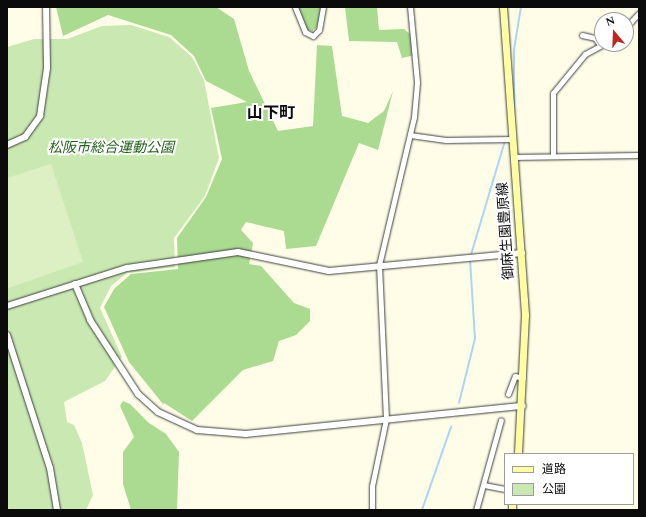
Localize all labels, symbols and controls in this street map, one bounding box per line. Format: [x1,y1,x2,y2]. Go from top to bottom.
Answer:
north arrow [594,12,634,52]
text: N [603,12,617,31]
district label: 山下町 [247,103,295,123]
park label: 松阪市総合運動公園 [48,140,174,156]
street label: 御麻生園豊原線 [494,182,518,280]
legend [504,453,634,505]
text: 道路 [542,460,566,479]
text: 公園 [542,480,566,499]

